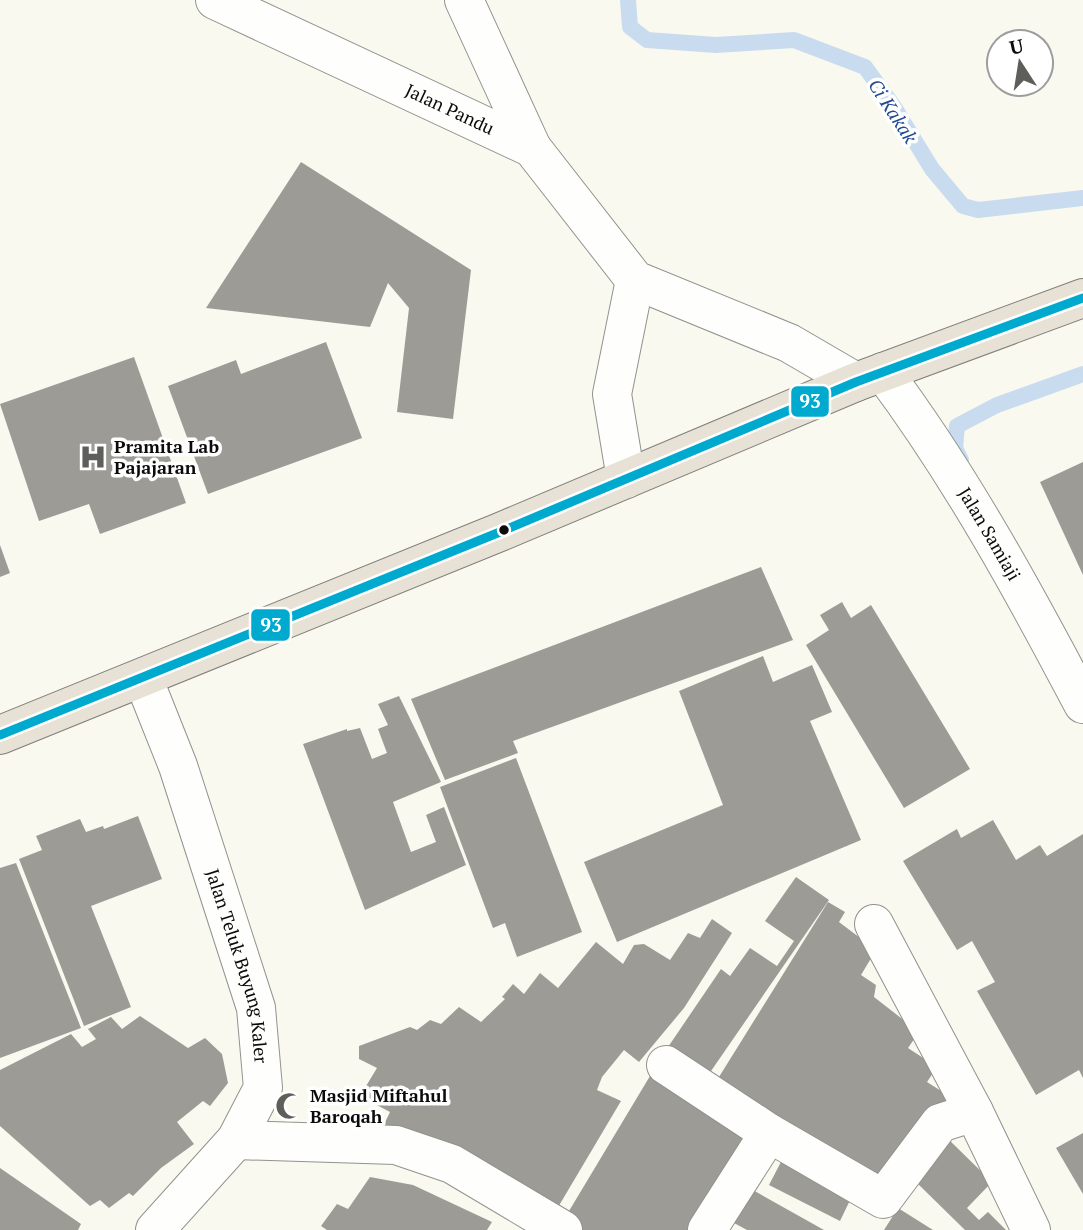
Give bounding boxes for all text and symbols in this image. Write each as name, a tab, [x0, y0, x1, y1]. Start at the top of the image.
north arrow	[985, 28, 1055, 98]
text: U	[1007, 32, 1026, 60]
water label: Ci Kakak	[863, 74, 924, 148]
street label: Jalan Pandu	[402, 78, 499, 140]
line badge: 93	[790, 385, 830, 418]
text: 93	[799, 388, 821, 413]
place label: Pramita Lab Pajajaran	[114, 434, 219, 479]
hospital icon: Pramita Lab Pajajaran	[78, 442, 108, 472]
street label: Jalan Samiaji	[953, 483, 1027, 585]
unlabelled marker	[497, 523, 511, 537]
line badge: 93	[250, 608, 291, 642]
text: 93	[260, 612, 282, 637]
street label: Jalan Teluk Buyung Kaler	[201, 866, 274, 1064]
place label: Masjid Miftahul Baroqah	[310, 1083, 448, 1128]
mosque icon: Masjid Miftahul Baroqah	[274, 1091, 304, 1121]

